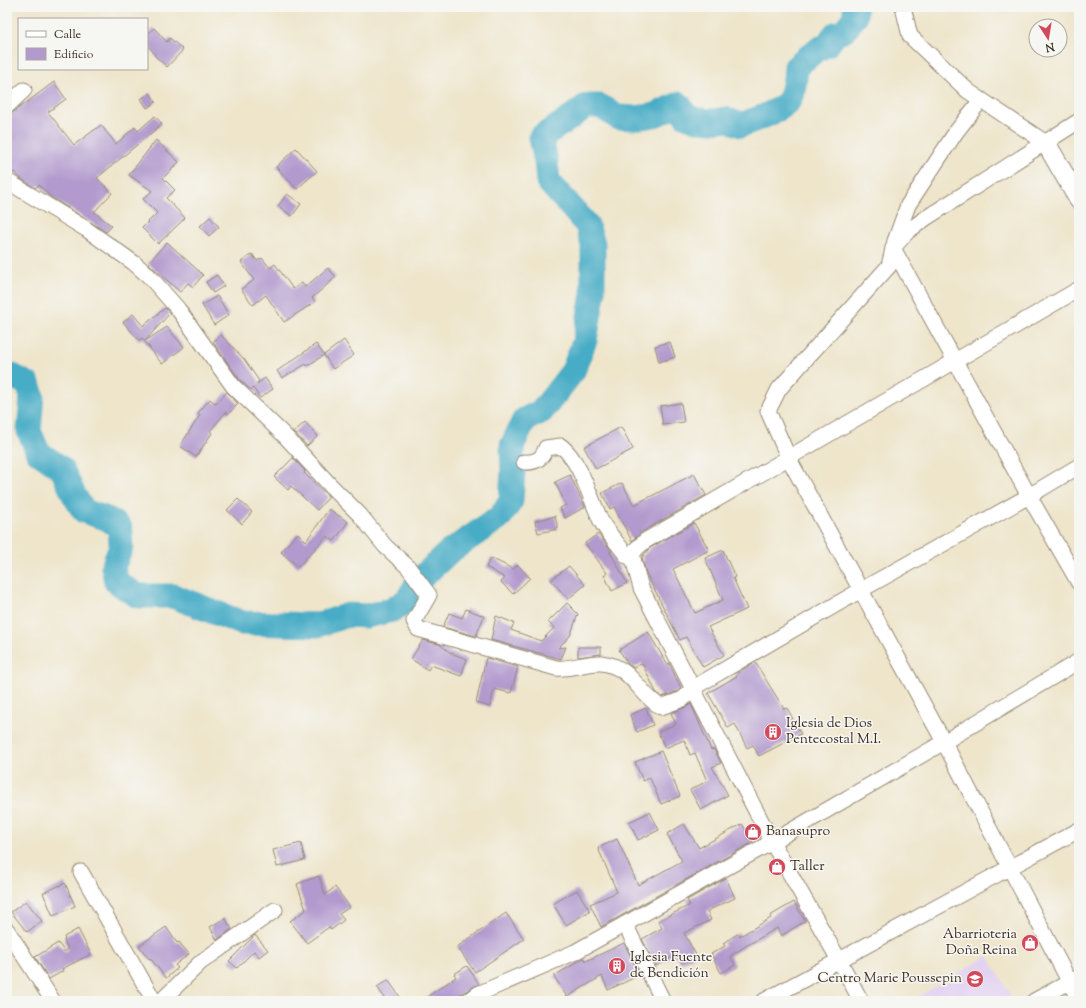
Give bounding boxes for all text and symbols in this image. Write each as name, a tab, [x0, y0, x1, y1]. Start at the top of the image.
legend	[18, 18, 148, 70]
north arrow	[1028, 18, 1068, 58]
text: Calle	[54, 26, 82, 44]
text: N	[1044, 38, 1057, 56]
text: Edificio	[54, 46, 94, 64]
place label: Iglesia de Dios Pentecostal M.I.	[786, 714, 881, 750]
building icon: Iglesia de Dios Pentecostal M.I.	[763, 722, 783, 742]
shop icon: Banasupro	[743, 822, 763, 842]
place label: Banasupro	[766, 822, 831, 842]
shop icon: Taller	[767, 857, 787, 877]
place label: Taller	[790, 857, 825, 877]
place label: Abarrioteria Doña Reina	[943, 925, 1018, 961]
shop icon: Abarrioteria Doña Reina	[1020, 933, 1040, 953]
place label: Iglesia Fuente de Bendición	[630, 948, 712, 984]
building icon: Iglesia Fuente de Bendición	[607, 956, 627, 976]
place label: Centro Marie Poussepin	[818, 969, 962, 989]
school or university icon: Centro Marie Poussepin	[965, 969, 985, 989]

